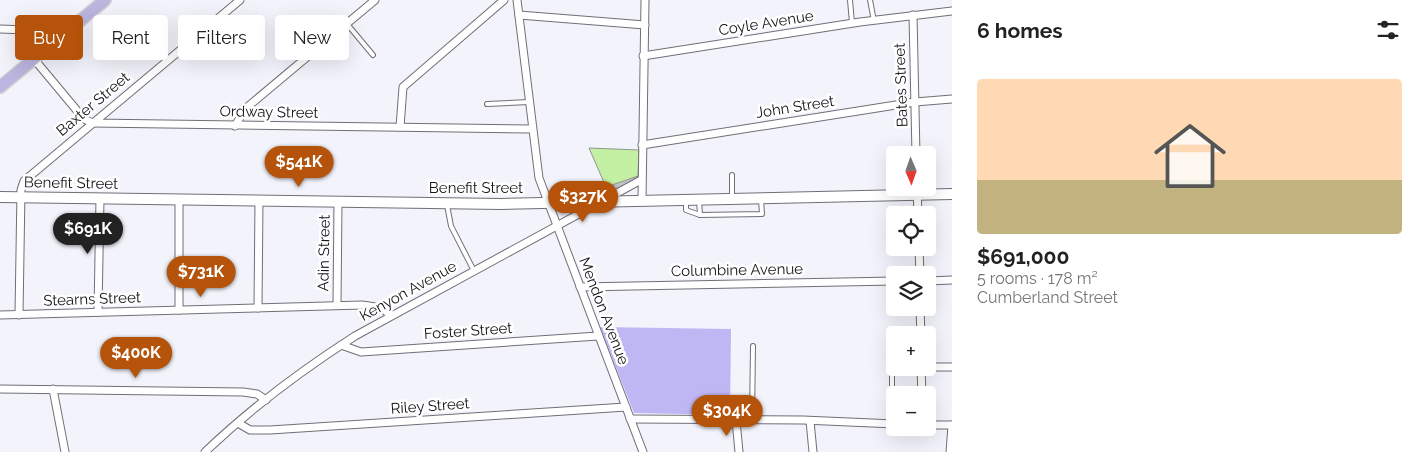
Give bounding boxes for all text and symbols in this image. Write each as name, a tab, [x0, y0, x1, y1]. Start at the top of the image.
street label: Coyle Avenue	[717, 7, 815, 39]
chip: Buy	[15, 15, 83, 60]
chip: Rent	[93, 15, 168, 60]
chip: Filters	[178, 15, 265, 60]
chip: New	[275, 15, 349, 60]
icon: filters	[1374, 16, 1402, 44]
text: 6 homes	[977, 18, 1063, 43]
street label: Bates Street	[891, 42, 911, 128]
street label: Baxter Street	[53, 68, 133, 140]
street label: John Street	[755, 92, 835, 122]
street label: Ordway Street	[220, 102, 318, 122]
icon: home	[1145, 111, 1235, 201]
pin: $541K	[264, 146, 334, 188]
north arrow	[886, 146, 936, 196]
map controls	[886, 146, 936, 436]
text: $541K	[276, 152, 322, 171]
street label: Benefit Street	[24, 173, 118, 193]
street label: Benefit Street	[429, 179, 523, 197]
pin: $327K	[548, 180, 618, 223]
text: $327K	[559, 187, 607, 206]
button: locate	[886, 206, 936, 256]
pin: $691K	[53, 212, 123, 255]
street label: Adin Street	[314, 215, 334, 291]
text: $691K	[64, 219, 112, 238]
text: $691,000	[977, 244, 1069, 269]
street label: Mendon Avenue	[575, 255, 633, 367]
pin: $731K	[166, 256, 236, 298]
street label: Kenyon Avenue	[356, 257, 460, 325]
street label: Columbine Avenue	[671, 260, 803, 280]
text: $731K	[178, 262, 224, 281]
button: layers	[886, 266, 936, 316]
text: 5 rooms · 178 m²	[977, 269, 1098, 288]
street label: Stearns Street	[43, 288, 141, 310]
text: Cumberland Street	[977, 288, 1118, 307]
street label: Foster Street	[423, 319, 513, 343]
button: +	[886, 326, 936, 376]
pin: $400K	[101, 336, 171, 379]
text: $400K	[111, 343, 161, 362]
button: −	[886, 386, 936, 436]
street label: Riley Street	[390, 394, 470, 418]
pin: $304K	[692, 394, 762, 437]
text: $304K	[703, 401, 751, 420]

